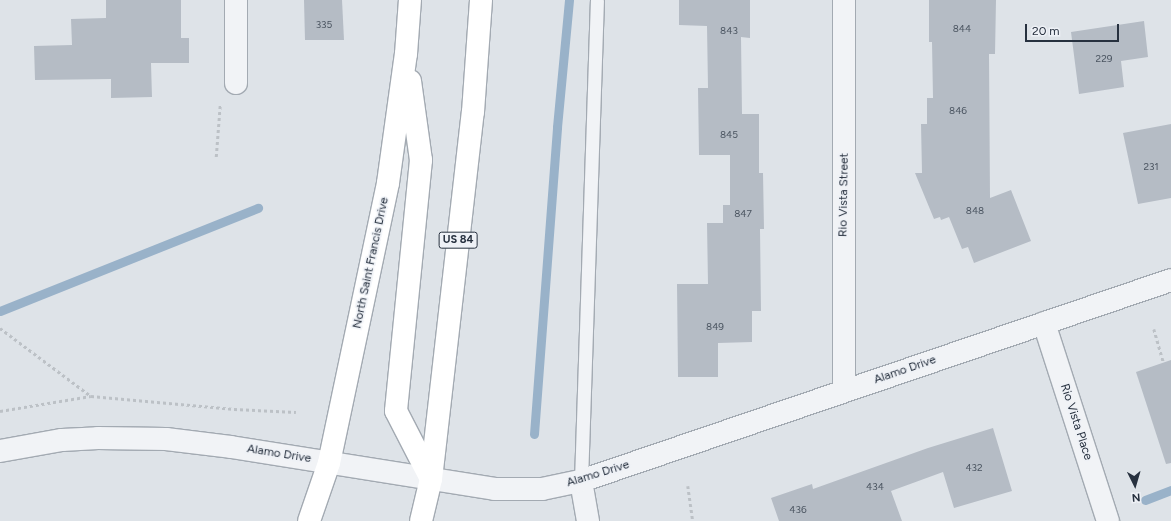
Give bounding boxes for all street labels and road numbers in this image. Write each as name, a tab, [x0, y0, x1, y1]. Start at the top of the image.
street label: Rio Vista Street	[836, 153, 852, 237]
street label: North Saint Francis Drive	[350, 196, 392, 330]
road number: US 84	[438, 231, 478, 249]
street label: Alamo Drive	[872, 353, 938, 387]
street label: Rio Vista Place	[1057, 382, 1095, 462]
street label: Alamo Drive	[246, 442, 312, 466]
street label: Alamo Drive	[565, 458, 631, 490]

